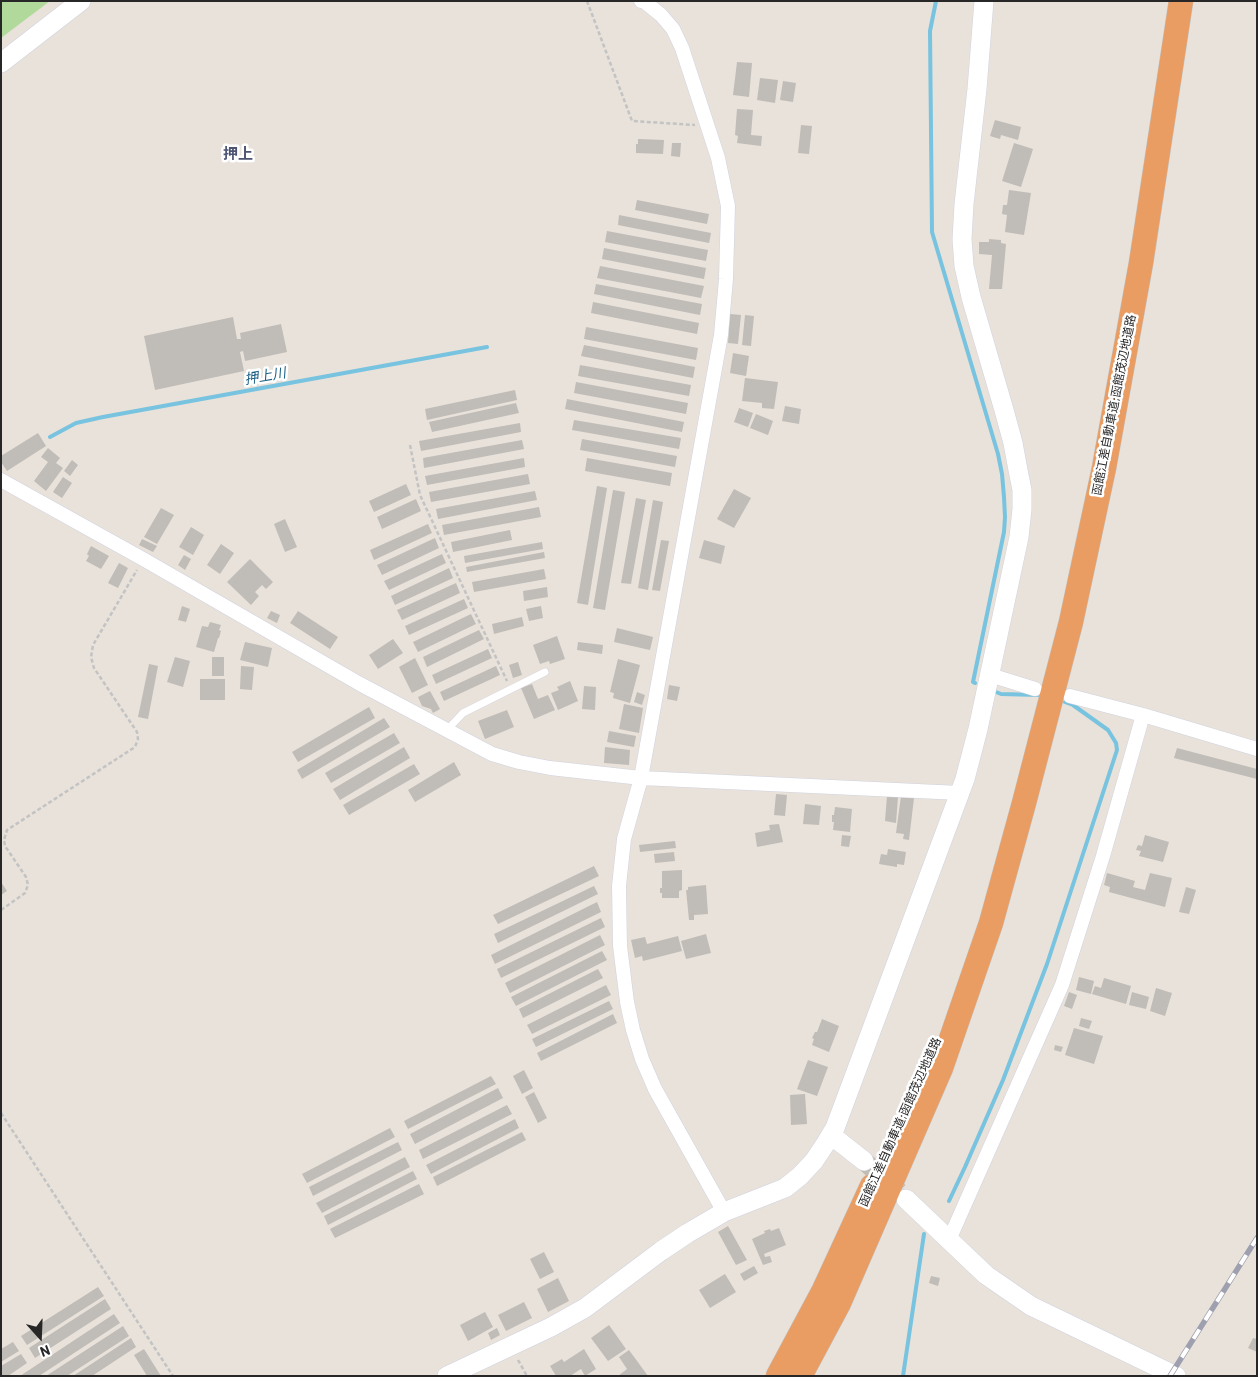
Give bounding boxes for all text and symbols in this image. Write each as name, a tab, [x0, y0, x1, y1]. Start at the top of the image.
district label: 押上	[223, 145, 253, 163]
street label: 函館江差自動車道;函館茂辺地道路	[1089, 313, 1139, 497]
water label: 押上川	[243, 364, 287, 388]
street label: 函館江差自動車道;函館茂辺地道路	[856, 1035, 944, 1209]
north arrow	[15, 1312, 65, 1362]
text: N	[38, 1342, 53, 1361]

